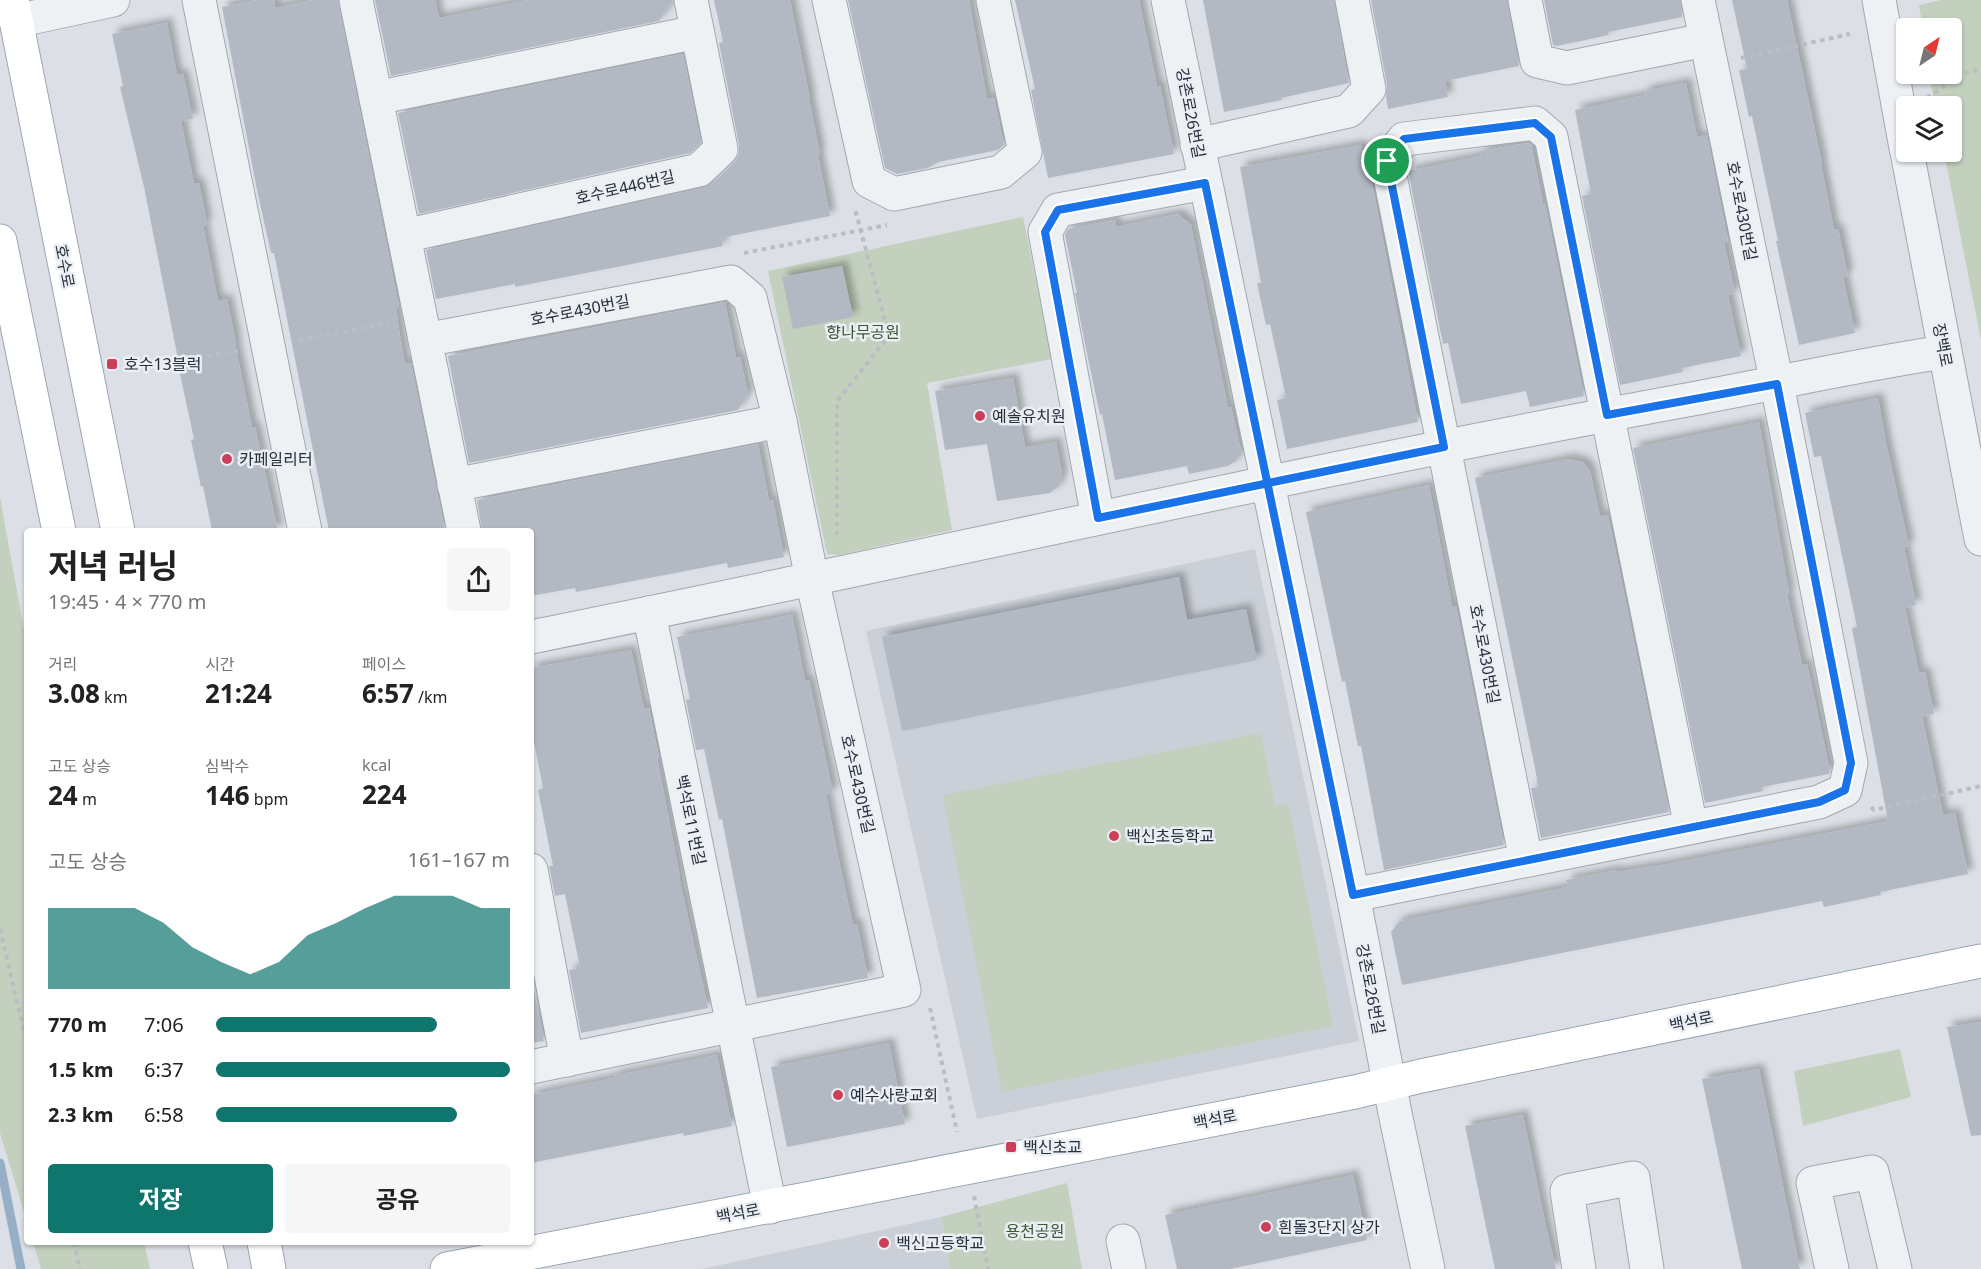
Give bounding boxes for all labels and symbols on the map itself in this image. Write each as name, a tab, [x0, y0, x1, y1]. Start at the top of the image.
north arrow	[1896, 18, 1962, 84]
street label: 강촌로26번길	[1171, 66, 1211, 160]
pin	[1361, 135, 1412, 186]
street label: 호수로430번길	[1722, 159, 1762, 263]
street label: 호수로446번길	[573, 165, 677, 209]
street label: 호수로	[50, 242, 80, 290]
street label: 호수로430번길	[528, 290, 632, 330]
park label: 향나무공원	[826, 321, 900, 343]
street label: 장백로	[1928, 321, 1958, 369]
place label: 호수13블럭	[124, 353, 201, 375]
marker: 호수13블럭	[105, 357, 119, 371]
place label: 예솔유치원	[992, 405, 1066, 427]
marker: 예솔유치원	[973, 409, 987, 423]
place label: 카페일리터	[239, 448, 313, 470]
marker: 카페일리터	[220, 452, 234, 466]
street label: 호수로430번길	[1465, 602, 1505, 706]
street label: 호수로430번길	[836, 732, 880, 836]
street label: 백석로11번길	[671, 773, 711, 867]
place label: 백신초등학교	[1126, 825, 1214, 847]
marker: 백신초등학교	[1107, 829, 1121, 843]
street label: 강촌로26번길	[1351, 942, 1391, 1036]
street label: 백석로	[1667, 1006, 1715, 1036]
place label: 예수사랑교회	[850, 1084, 938, 1106]
marker: 예수사랑교회	[831, 1088, 845, 1102]
street label: 백석로	[1191, 1104, 1239, 1134]
place label: 백신초교	[1023, 1136, 1082, 1158]
marker: 백신초교	[1004, 1140, 1018, 1154]
street label: 백석로	[714, 1198, 762, 1228]
place label: 흰돌3단지 상가	[1278, 1216, 1380, 1238]
park label: 용천공원	[1006, 1220, 1064, 1242]
marker: 흰돌3단지 상가	[1259, 1220, 1273, 1234]
place label: 백신고등학교	[896, 1232, 984, 1254]
marker: 백신고등학교	[877, 1236, 891, 1250]

